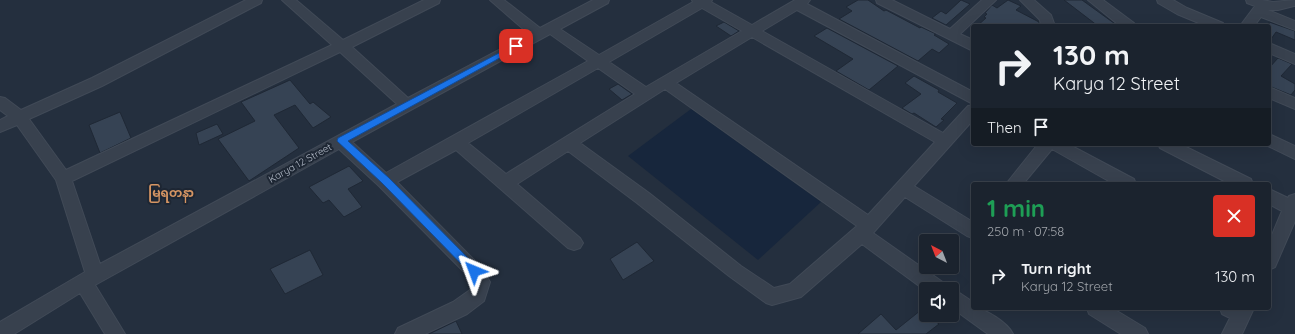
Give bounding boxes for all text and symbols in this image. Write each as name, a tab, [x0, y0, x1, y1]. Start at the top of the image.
pin	[499, 29, 533, 63]
icon: arrive	[505, 35, 527, 57]
text: 130 m	[1053, 37, 1130, 72]
icon: right	[987, 40, 1039, 92]
text: Karya 12 Street	[1053, 72, 1180, 95]
icon: arrive	[1030, 116, 1052, 138]
text: Then	[987, 118, 1022, 137]
street label: Karya 12 Street	[266, 140, 334, 186]
district label: မြရတနာ	[148, 184, 194, 203]
text: 1 min	[987, 193, 1045, 223]
button: close	[1213, 195, 1255, 237]
text: 250 m · 07:58	[987, 223, 1064, 239]
north arrow	[919, 234, 959, 274]
map controls	[919, 234, 959, 322]
position arrow	[453, 250, 495, 292]
text: Turn right	[1021, 259, 1092, 278]
icon: right	[987, 265, 1009, 287]
text: 130 m	[1215, 267, 1255, 286]
text: Karya 12 Street	[1021, 278, 1113, 294]
button: sound	[919, 282, 959, 322]

